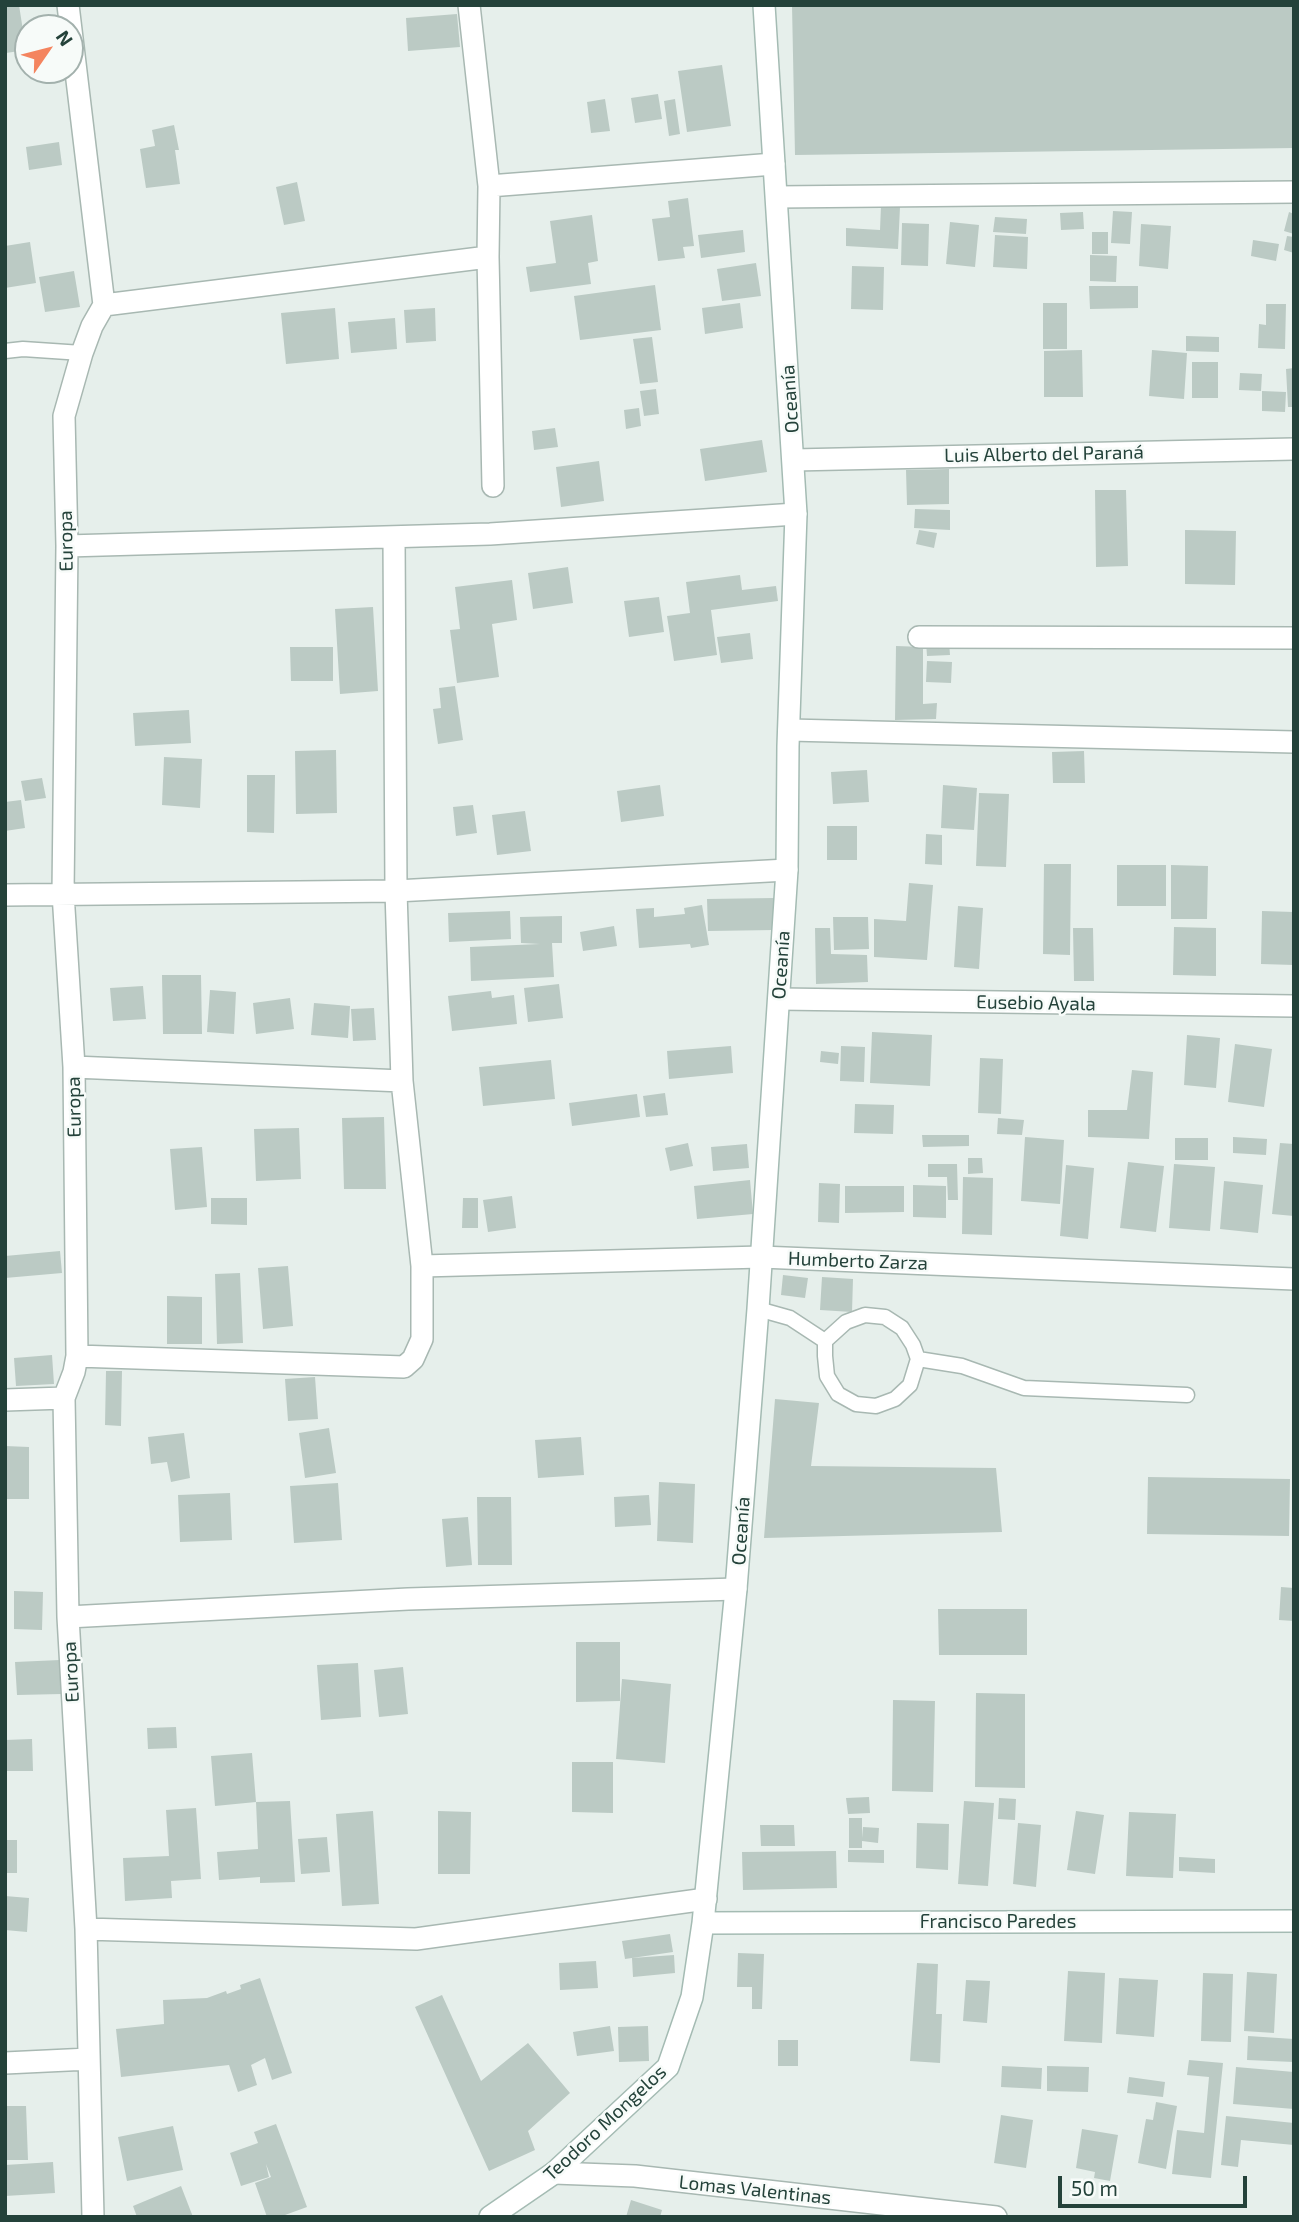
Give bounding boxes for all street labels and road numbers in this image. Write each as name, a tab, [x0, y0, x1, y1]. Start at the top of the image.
street label: Oceanía	[776, 364, 804, 434]
street label: Luis Alberto del Paraná	[944, 441, 1144, 467]
street label: Europa	[54, 510, 78, 572]
street label: Oceanía	[767, 930, 795, 1000]
street label: Eusebio Ayala	[976, 991, 1096, 1015]
street label: Europa	[62, 1076, 86, 1138]
street label: Humberto Zarza	[788, 1247, 928, 1275]
street label: Oceanía	[727, 1496, 755, 1566]
street label: Europa	[58, 1641, 84, 1703]
street label: Francisco Paredes	[920, 1911, 1076, 1933]
street label: Teodoro Mongelos	[539, 2060, 671, 2186]
street label: Lomas Valentinas	[678, 2171, 832, 2209]

